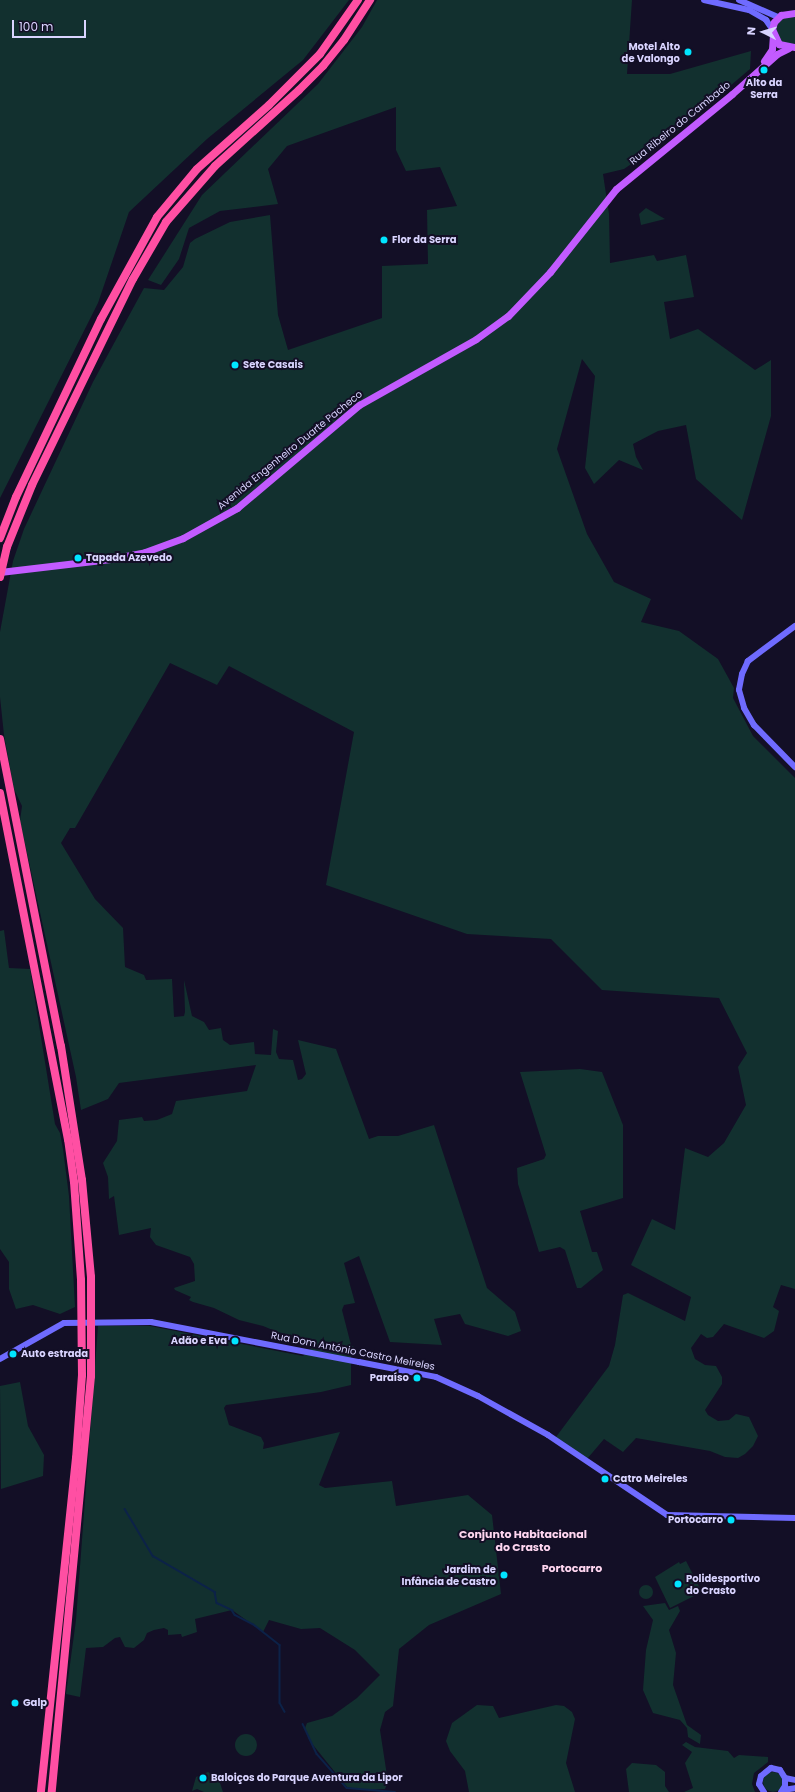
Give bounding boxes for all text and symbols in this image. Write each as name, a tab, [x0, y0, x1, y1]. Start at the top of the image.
scale bar	[14, 12, 88, 38]
north arrow	[743, 12, 783, 52]
text: 100 m	[19, 18, 53, 35]
text: N	[743, 26, 759, 36]
place label: Motel Alto de Valongo	[622, 40, 680, 64]
marker: Motel Alto de Valongo	[683, 47, 693, 57]
marker: Alto da Serra	[759, 65, 769, 75]
place label: Alto da Serra	[746, 76, 782, 100]
street label: Rua Ribeiro do Cambado	[627, 79, 733, 167]
place label: Flor da Serra	[392, 234, 457, 246]
marker: Flor da Serra	[379, 235, 389, 245]
place label: Sete Casais	[243, 359, 303, 371]
marker: Sete Casais	[230, 360, 240, 370]
street label: Avenida Engenheiro Duarte Pacheco	[215, 388, 365, 512]
place label: Tapada Azevedo	[86, 552, 172, 564]
marker: Tapada Azevedo	[73, 553, 83, 563]
street label: Rua Dom António Castro Meireles	[270, 1329, 436, 1373]
place label: Adão e Eva	[171, 1335, 227, 1347]
marker: Adão e Eva	[230, 1336, 240, 1346]
place label: Auto estrada	[21, 1348, 88, 1360]
marker: Auto estrada	[8, 1349, 18, 1359]
place label: Paraíso	[370, 1372, 409, 1384]
marker: Paraíso	[412, 1373, 422, 1383]
place label: Catro Meireles	[613, 1473, 688, 1485]
marker: Catro Meireles	[600, 1474, 610, 1484]
place label: Portocarro	[668, 1514, 723, 1526]
marker: Portocarro	[726, 1515, 736, 1525]
district label: Conjunto Habitacional do Crasto	[459, 1528, 587, 1554]
district label: Portocarro	[542, 1561, 602, 1575]
place label: Jardim de Infância de Castro	[402, 1563, 496, 1586]
marker: Jardim de Infância de Castro	[499, 1570, 509, 1580]
place label: Polidesportivo do Crasto	[686, 1572, 760, 1596]
marker: Polidesportivo do Crasto	[673, 1579, 683, 1589]
place label: Galp	[23, 1697, 47, 1709]
marker: Galp	[10, 1698, 20, 1708]
place label: Baloiços do Parque Aventura da Lipor	[211, 1772, 403, 1784]
marker: Baloiços do Parque Aventura da Lipor	[198, 1773, 208, 1783]

